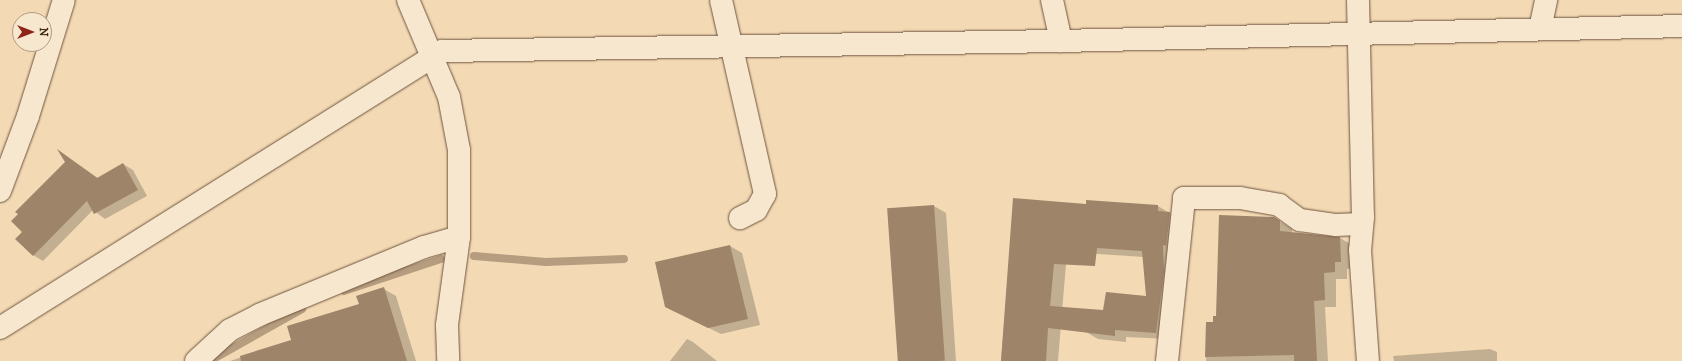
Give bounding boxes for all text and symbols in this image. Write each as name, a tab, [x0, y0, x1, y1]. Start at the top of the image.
north arrow	[12, 12, 52, 52]
text: N	[36, 27, 50, 37]

